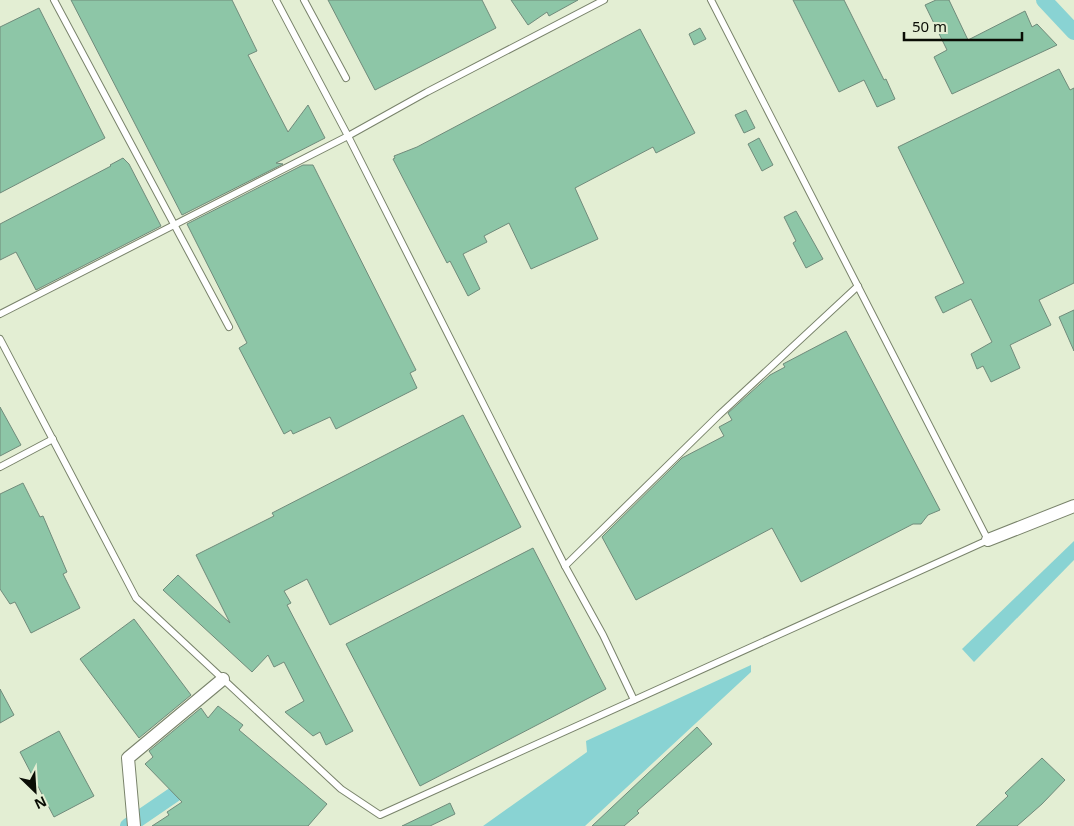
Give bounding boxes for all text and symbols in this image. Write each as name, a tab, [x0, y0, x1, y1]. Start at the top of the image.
scale bar	[904, 10, 1022, 42]
text: 50 m	[912, 16, 947, 36]
north arrow	[10, 766, 60, 816]
text: N	[32, 792, 50, 814]

